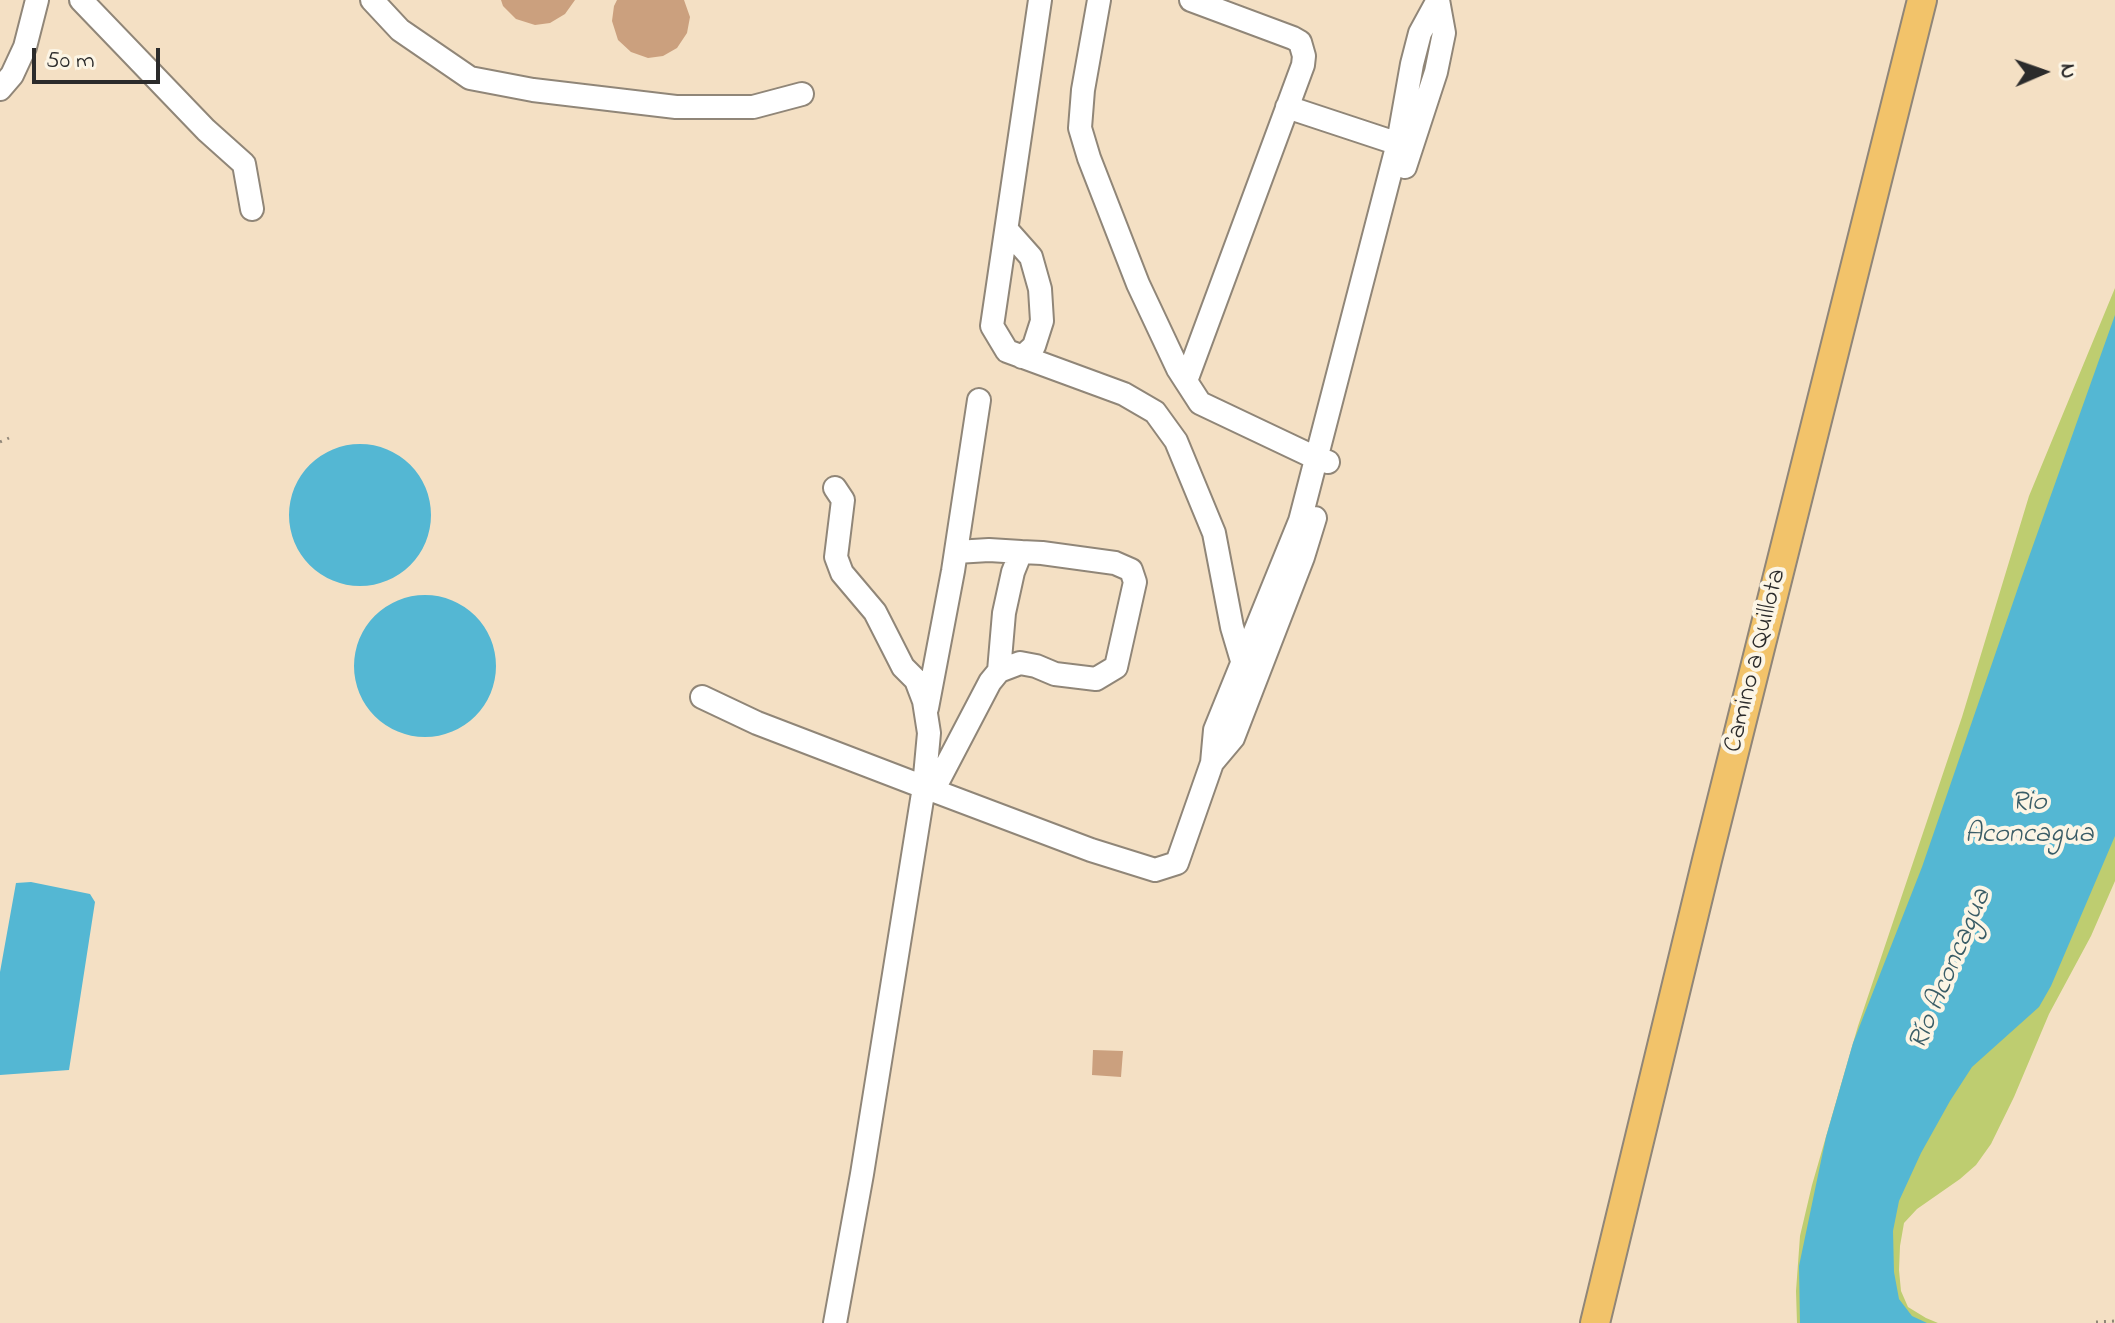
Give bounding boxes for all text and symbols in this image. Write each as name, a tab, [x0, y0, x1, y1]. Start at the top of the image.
scale bar	[36, 32, 164, 82]
north arrow	[2003, 32, 2083, 112]
text: 50 m	[46, 44, 95, 79]
text: N	[2051, 63, 2083, 79]
street label: Camino a Quillota	[1719, 566, 1795, 756]
water label: Rio Aconcagua	[1964, 787, 2094, 853]
water label: Río Aconcagua	[1903, 885, 2001, 1055]

